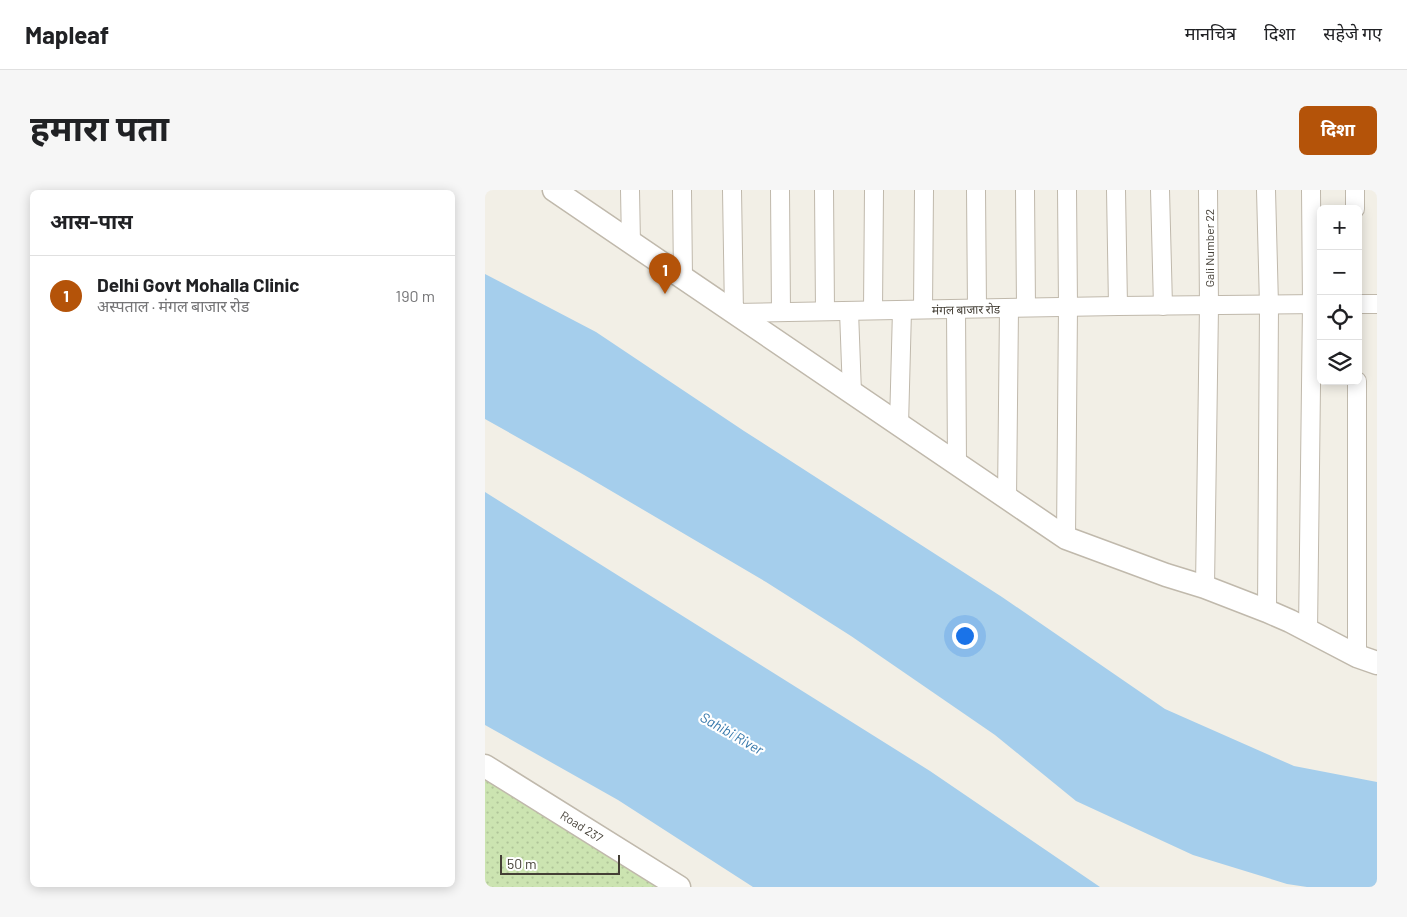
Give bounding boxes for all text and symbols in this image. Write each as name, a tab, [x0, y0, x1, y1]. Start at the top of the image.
text: Mapleaf	[25, 20, 109, 49]
text: मानचित्र	[1185, 22, 1236, 44]
text: दिशा	[1264, 22, 1295, 44]
text: सहेजे गए	[1323, 22, 1382, 44]
text: हमारा पता	[30, 106, 169, 148]
button: दिशा	[1299, 106, 1377, 155]
map controls	[1317, 205, 1362, 385]
button: +	[1317, 205, 1362, 250]
text: आस-पास	[50, 208, 133, 233]
street label: Gali Number 22	[1202, 209, 1216, 287]
button: −	[1317, 250, 1362, 295]
pin: 1	[649, 253, 681, 294]
text: Delhi Govt Mohalla Clinic	[97, 273, 300, 296]
text: 1	[63, 286, 69, 305]
text: 190 m	[396, 286, 435, 305]
button: locate	[1317, 295, 1362, 340]
text: अस्पताल · मंगल बाजार रोड	[97, 296, 249, 315]
street label: मंगल बाजार रोड	[932, 301, 1001, 317]
button: layers	[1317, 340, 1362, 385]
your location	[952, 623, 978, 649]
water label: Sahibi River	[697, 708, 767, 758]
street label: Road 237	[558, 808, 606, 845]
scale bar	[500, 852, 620, 875]
text: 50 m	[507, 855, 536, 872]

